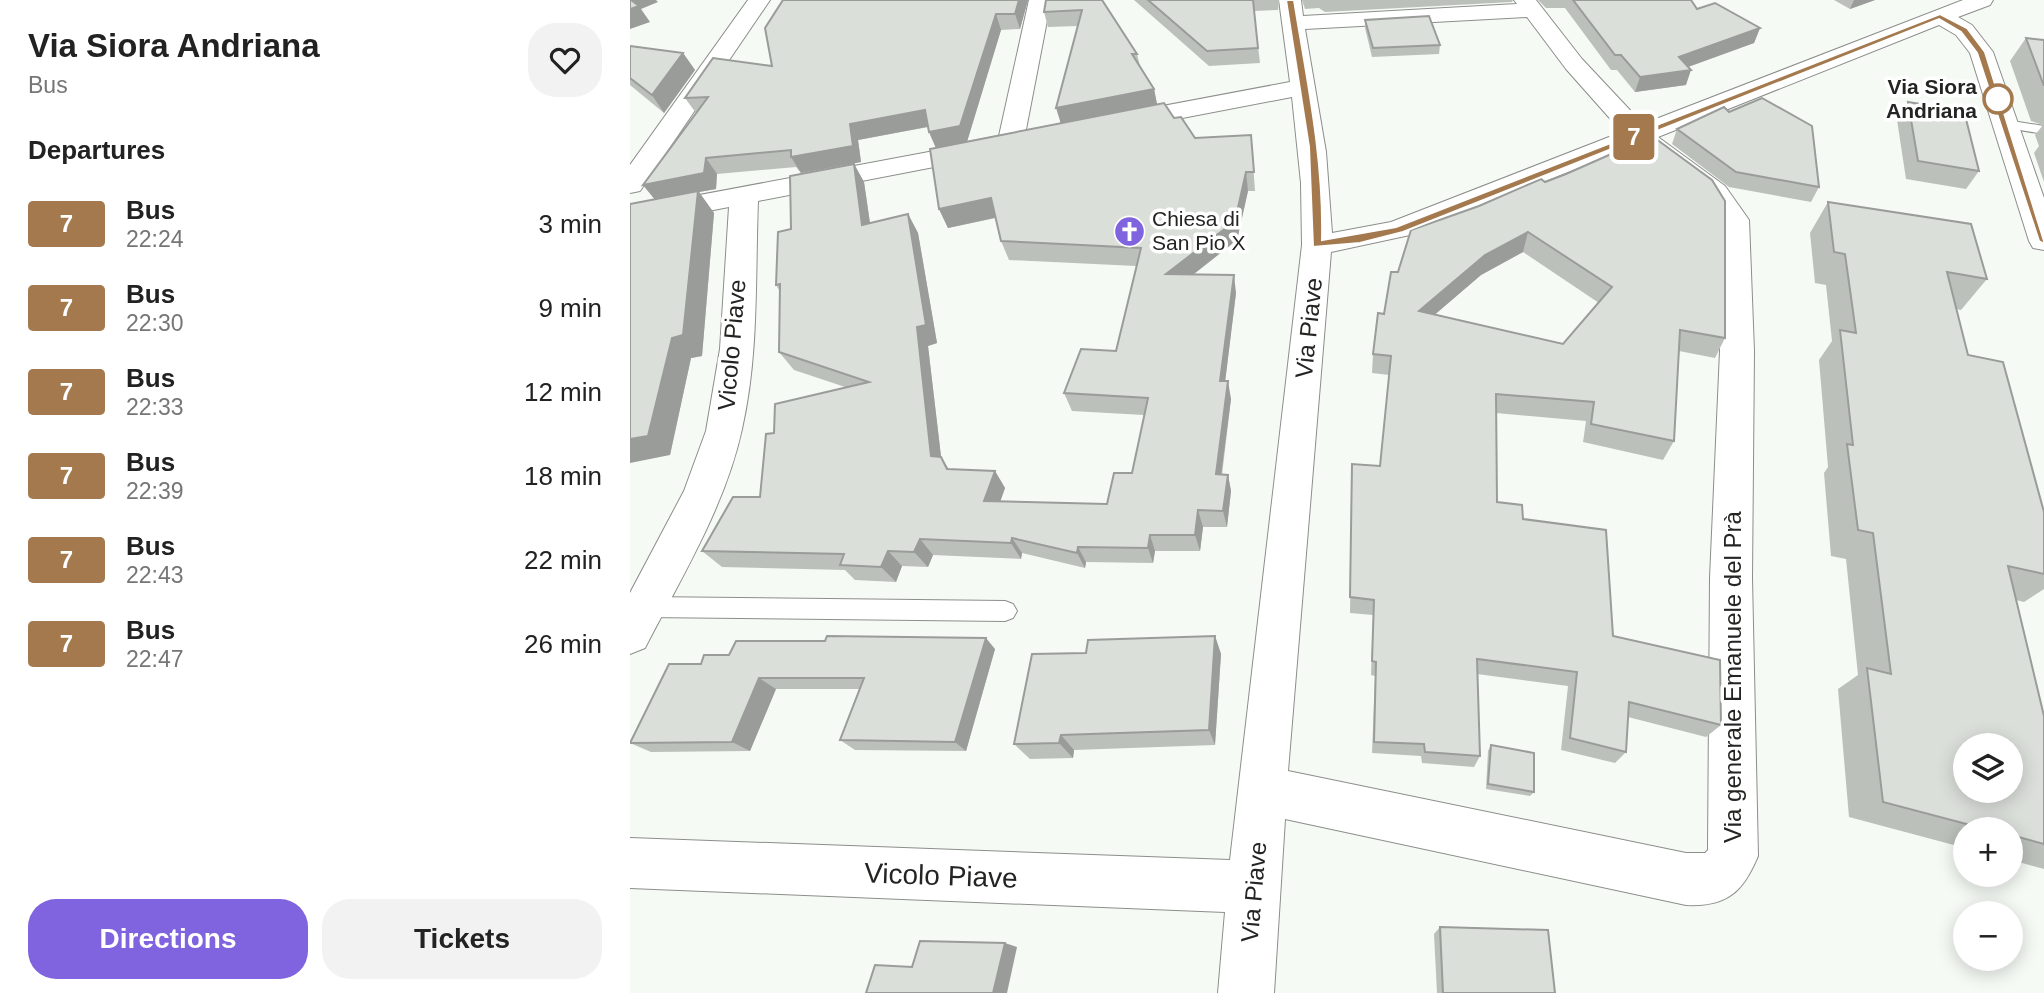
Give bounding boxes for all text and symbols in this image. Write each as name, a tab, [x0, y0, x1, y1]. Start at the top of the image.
button: heart	[528, 23, 602, 97]
text: Via Siora Andriana	[28, 27, 320, 64]
text: Bus	[28, 72, 68, 98]
place label: Via Siora Andriana	[1886, 75, 1977, 122]
marker: Via Siora Andriana	[1983, 84, 2013, 114]
line badge: 7	[1611, 114, 1657, 160]
text: 7	[1627, 123, 1641, 150]
text: Departures	[28, 135, 165, 165]
text: Bus	[126, 195, 175, 225]
place label: Chiesa di San Pio X	[1152, 207, 1245, 254]
text: 3 min	[538, 209, 602, 239]
text: 7	[60, 210, 73, 237]
church icon: Chiesa di San Pio X	[1112, 214, 1146, 248]
text: 22:24	[126, 226, 184, 252]
street label: Via Piave	[1290, 276, 1327, 380]
street label: Vicolo Piave	[712, 278, 751, 412]
text: Bus	[126, 279, 175, 309]
text: 9 min	[538, 293, 602, 323]
text: 7	[60, 294, 73, 321]
text: 22:30	[126, 310, 184, 336]
text: Bus	[126, 363, 175, 393]
text: 12 min	[524, 377, 602, 407]
text: 7	[60, 378, 73, 405]
text: 22:33	[126, 394, 184, 420]
text: Bus	[126, 447, 175, 477]
text: 18 min	[524, 461, 602, 491]
text: 7	[60, 462, 73, 489]
text: 22:39	[126, 478, 184, 504]
street label: Via generale Emanuele del Prà	[1719, 510, 1746, 843]
text: Bus	[126, 531, 175, 561]
text: 22 min	[524, 545, 602, 575]
text: 7	[60, 546, 73, 573]
text: 22:43	[126, 562, 184, 588]
text: Bus	[126, 615, 175, 645]
text: 26 min	[524, 629, 602, 659]
text: 7	[60, 630, 73, 657]
text: 22:47	[126, 646, 184, 672]
map controls	[1953, 733, 2023, 971]
button: layers	[1953, 733, 2023, 803]
button: +	[1953, 817, 2023, 887]
street label: Via Piave	[1236, 840, 1271, 943]
street label: Vicolo Piave	[864, 857, 1018, 894]
button: Directions	[28, 899, 308, 979]
button: Tickets	[322, 899, 602, 979]
button: −	[1953, 901, 2023, 971]

